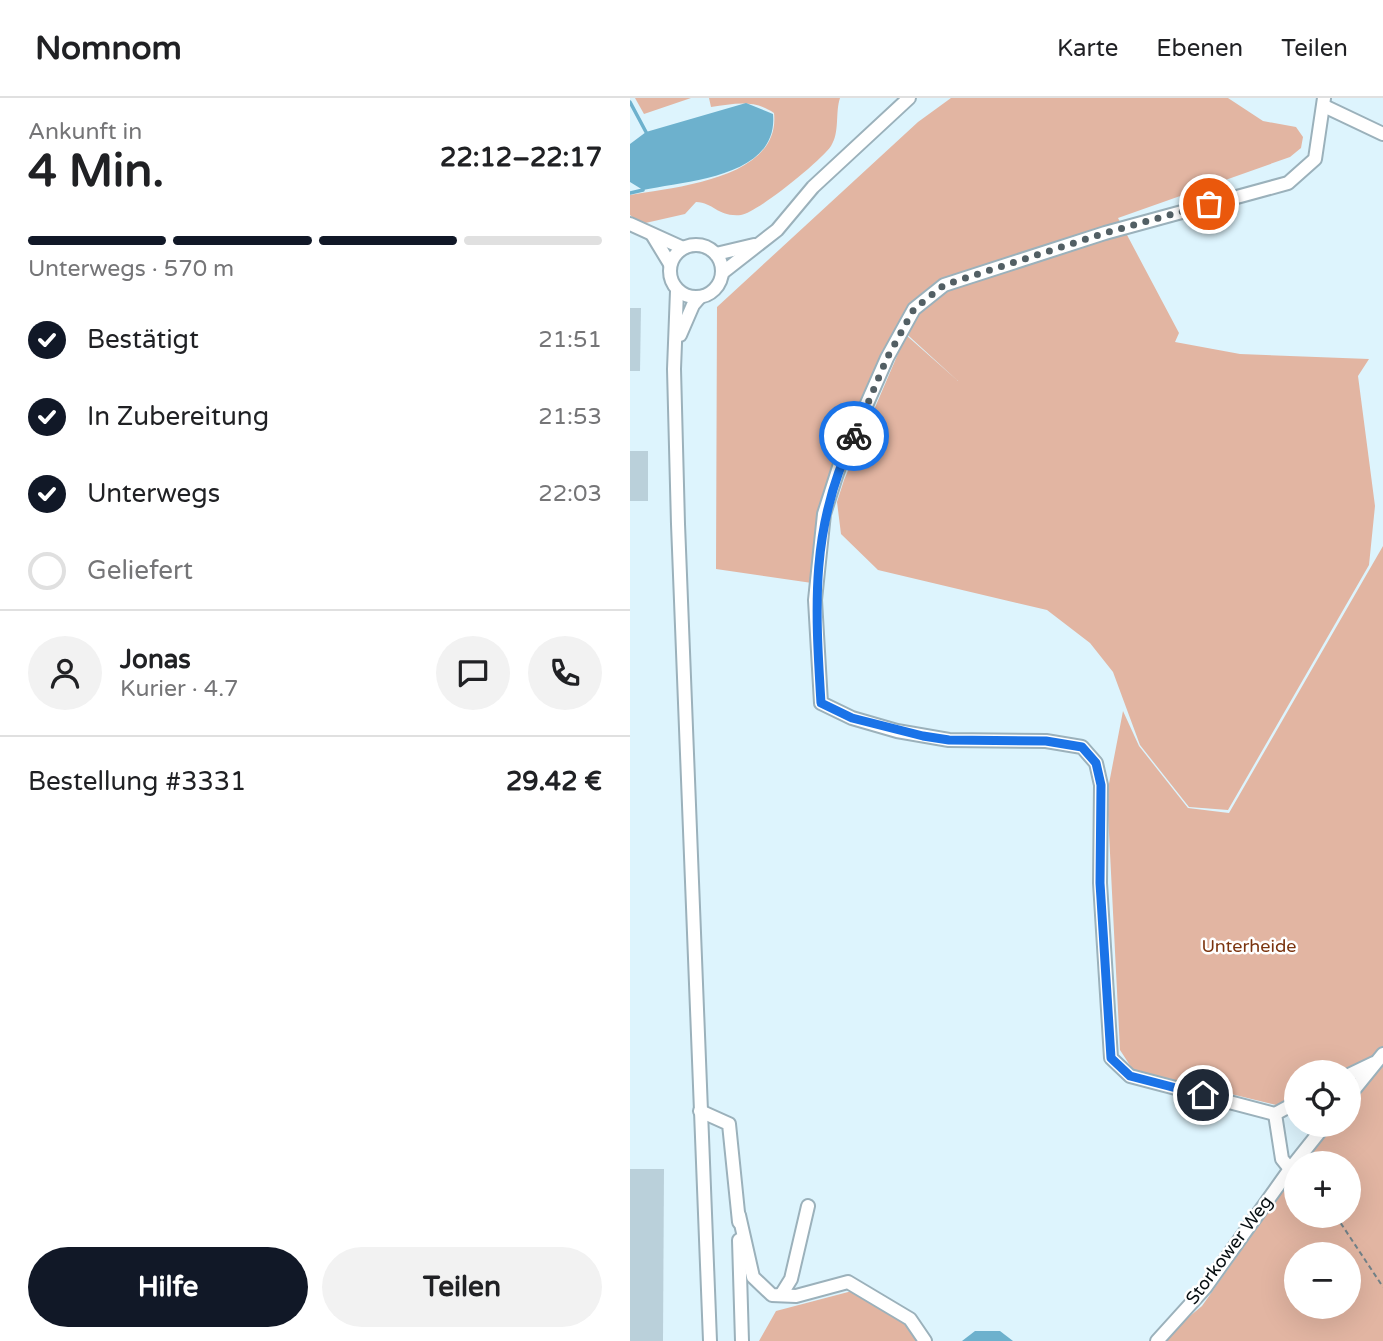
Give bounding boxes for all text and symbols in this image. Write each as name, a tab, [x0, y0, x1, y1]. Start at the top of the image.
text: Nomnom	[35, 29, 182, 68]
text: Karte	[1057, 34, 1118, 63]
text: Ebenen	[1156, 34, 1243, 63]
text: Teilen	[1281, 34, 1348, 63]
text: Ankunft in	[28, 118, 142, 146]
text: 22:12–22:17	[440, 142, 602, 173]
text: 4 Min.	[28, 144, 164, 199]
pin	[1179, 174, 1239, 234]
icon: bag	[1190, 185, 1228, 223]
text: Unterwegs · 570 m	[28, 255, 234, 283]
icon: check	[28, 321, 66, 359]
text: Bestätigt	[87, 324, 199, 355]
text: 21:51	[538, 326, 602, 354]
icon: check	[28, 398, 66, 436]
text: In Zubereitung	[87, 401, 269, 432]
courier	[819, 401, 889, 471]
text: 21:53	[538, 403, 602, 431]
icon: bike	[835, 417, 873, 455]
icon: check	[28, 475, 66, 513]
text: Unterwegs	[87, 478, 220, 509]
text: 22:03	[538, 480, 602, 508]
text: Geliefert	[87, 555, 193, 586]
button: person	[28, 636, 102, 710]
button: chat	[436, 636, 510, 710]
button: phone	[528, 636, 602, 710]
text: Jonas	[120, 644, 191, 675]
text: Kurier · 4.7	[120, 675, 238, 703]
text: Bestellung #3331	[28, 766, 246, 797]
text: 29.42 €	[506, 766, 602, 797]
park label: Unterheide	[1201, 935, 1297, 957]
map controls	[1284, 1060, 1361, 1319]
button: locate	[1284, 1060, 1361, 1137]
pin	[1173, 1065, 1233, 1125]
icon: home	[1184, 1076, 1222, 1114]
button: +	[1284, 1151, 1361, 1228]
street label: Storkower Weg	[1181, 1191, 1277, 1309]
button: −	[1284, 1242, 1361, 1319]
button: Hilfe	[28, 1247, 308, 1327]
button: Teilen	[322, 1247, 602, 1327]

